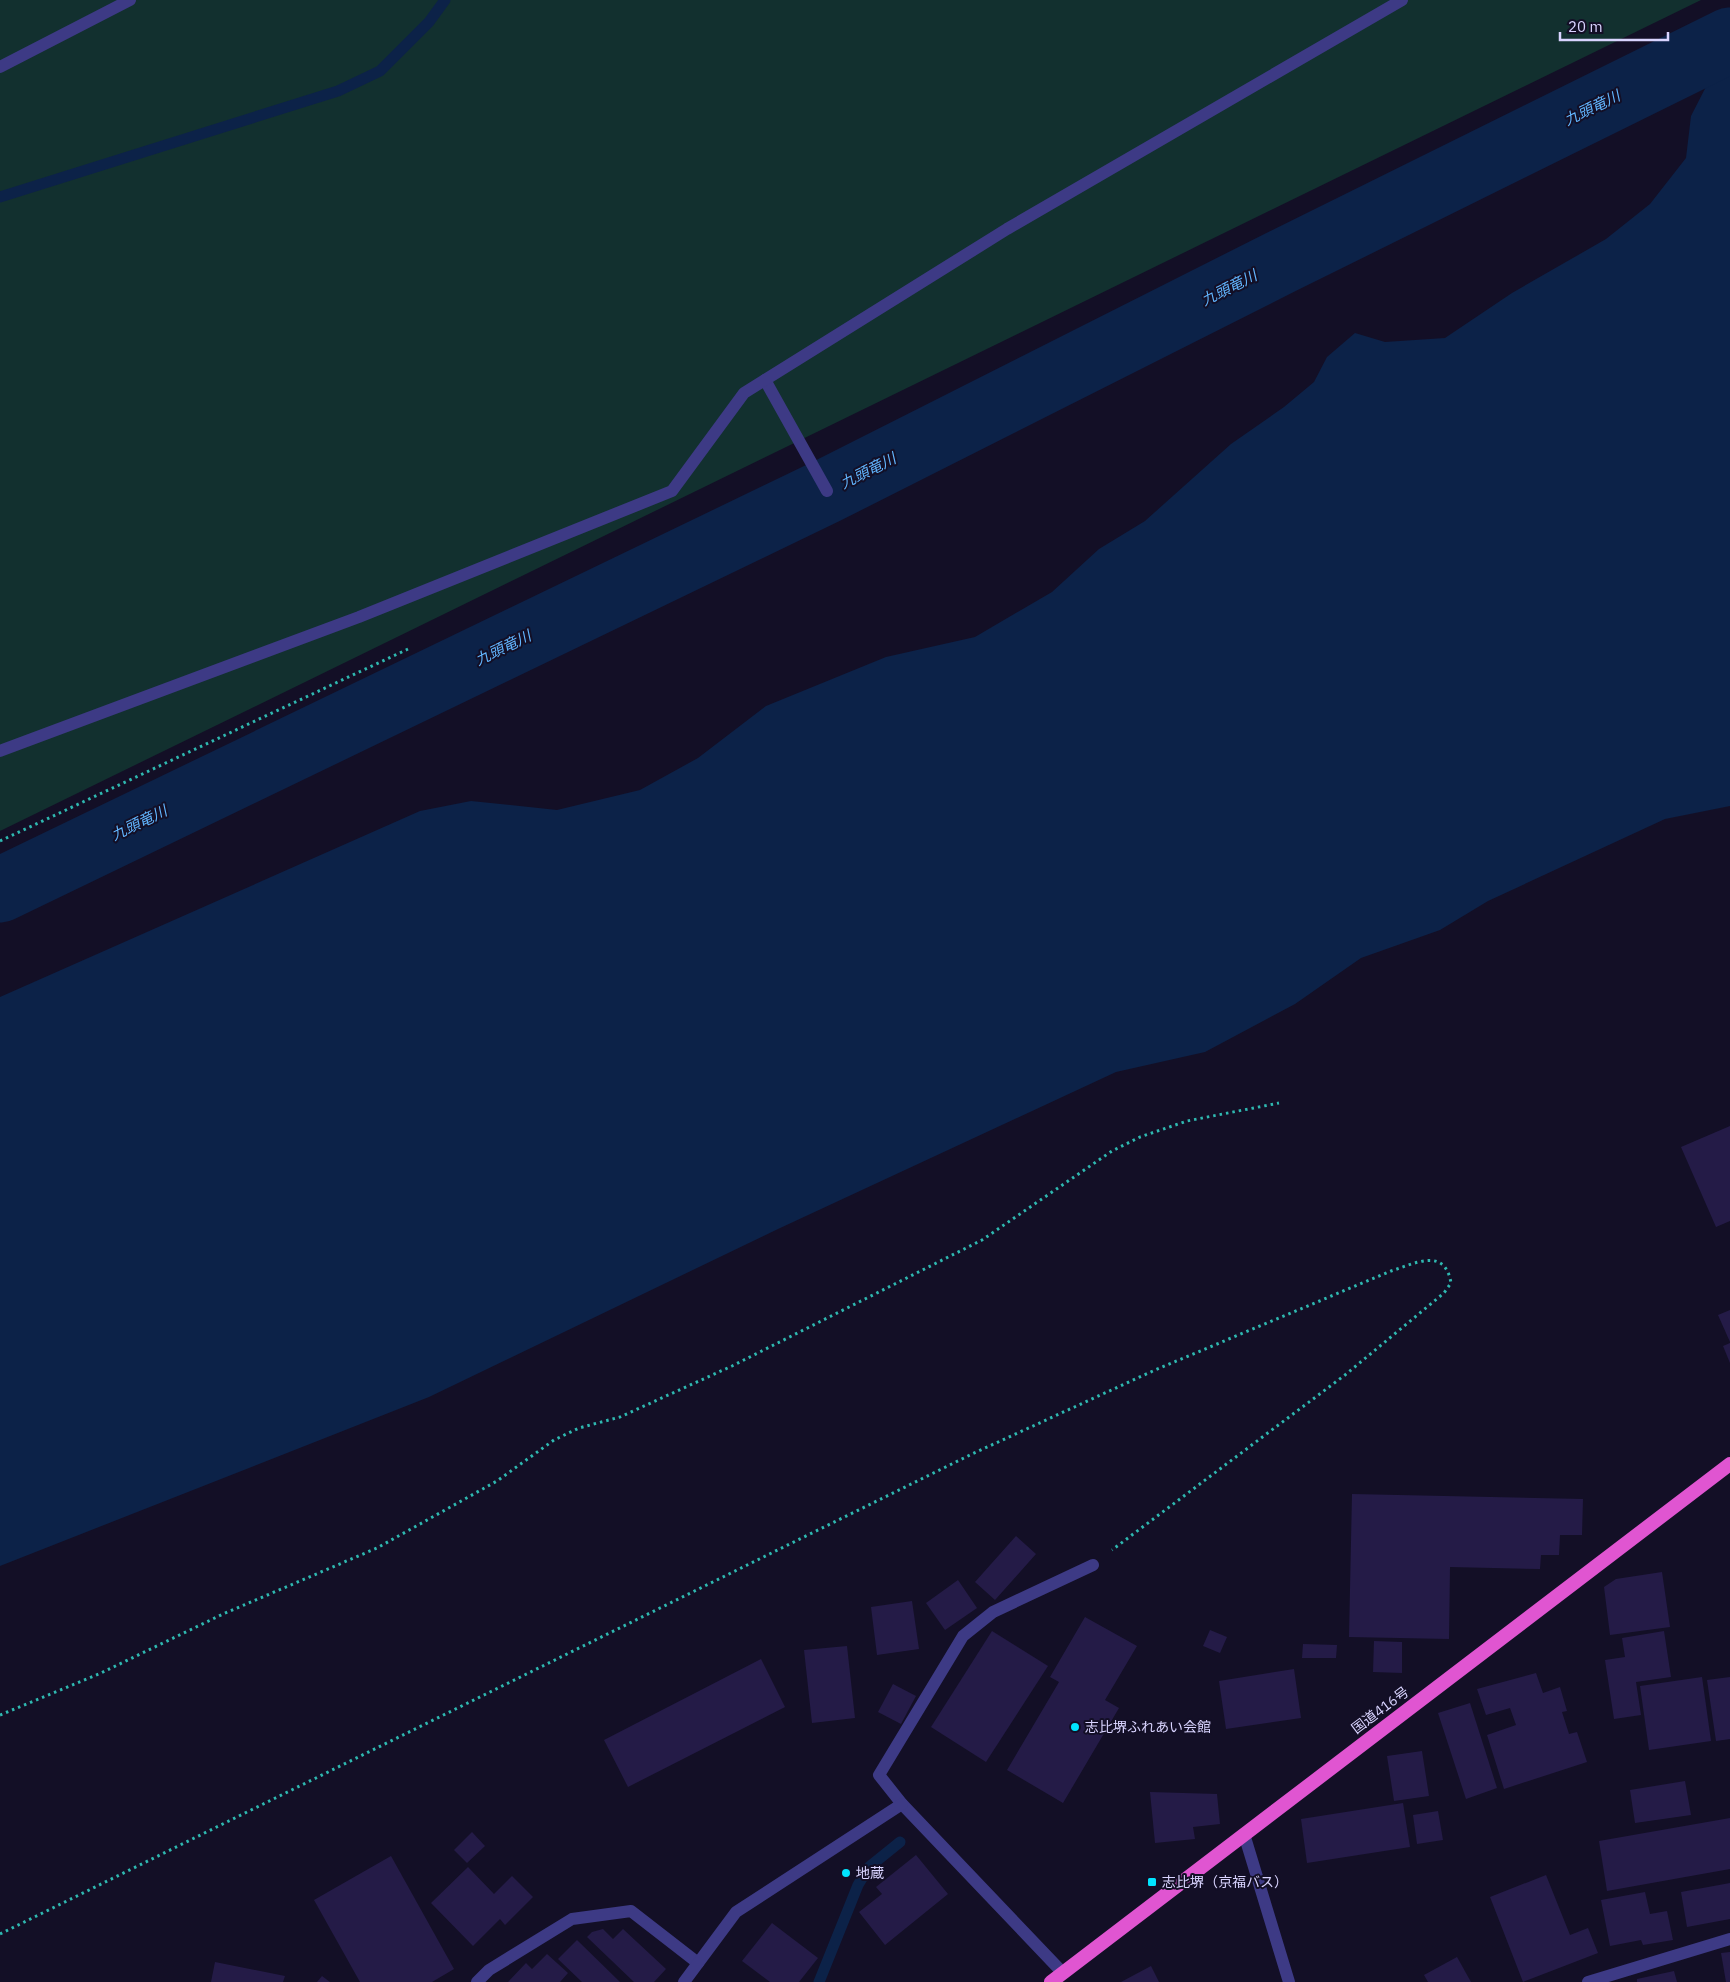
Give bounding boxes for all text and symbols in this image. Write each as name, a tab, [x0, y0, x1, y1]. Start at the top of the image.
scale bar	[1560, 10, 1668, 42]
text: 20 m	[1568, 17, 1603, 36]
water label: 九頭竜川	[1561, 85, 1625, 129]
water label: 九頭竜川	[1198, 265, 1262, 310]
water label: 九頭竜川	[837, 448, 901, 493]
water label: 九頭竜川	[472, 625, 536, 669]
water label: 九頭竜川	[108, 800, 172, 844]
street label: 国道416号	[1348, 1683, 1412, 1737]
place label: 志比堺ふれあい会館	[1085, 1718, 1211, 1736]
marker: 志比堺ふれあい会館	[1069, 1721, 1081, 1733]
place label: 地蔵	[856, 1864, 884, 1882]
marker: 地蔵	[840, 1867, 852, 1879]
place label: 志比堺（京福バス）	[1162, 1873, 1288, 1891]
marker: 志比堺（京福バス）	[1146, 1876, 1158, 1888]

